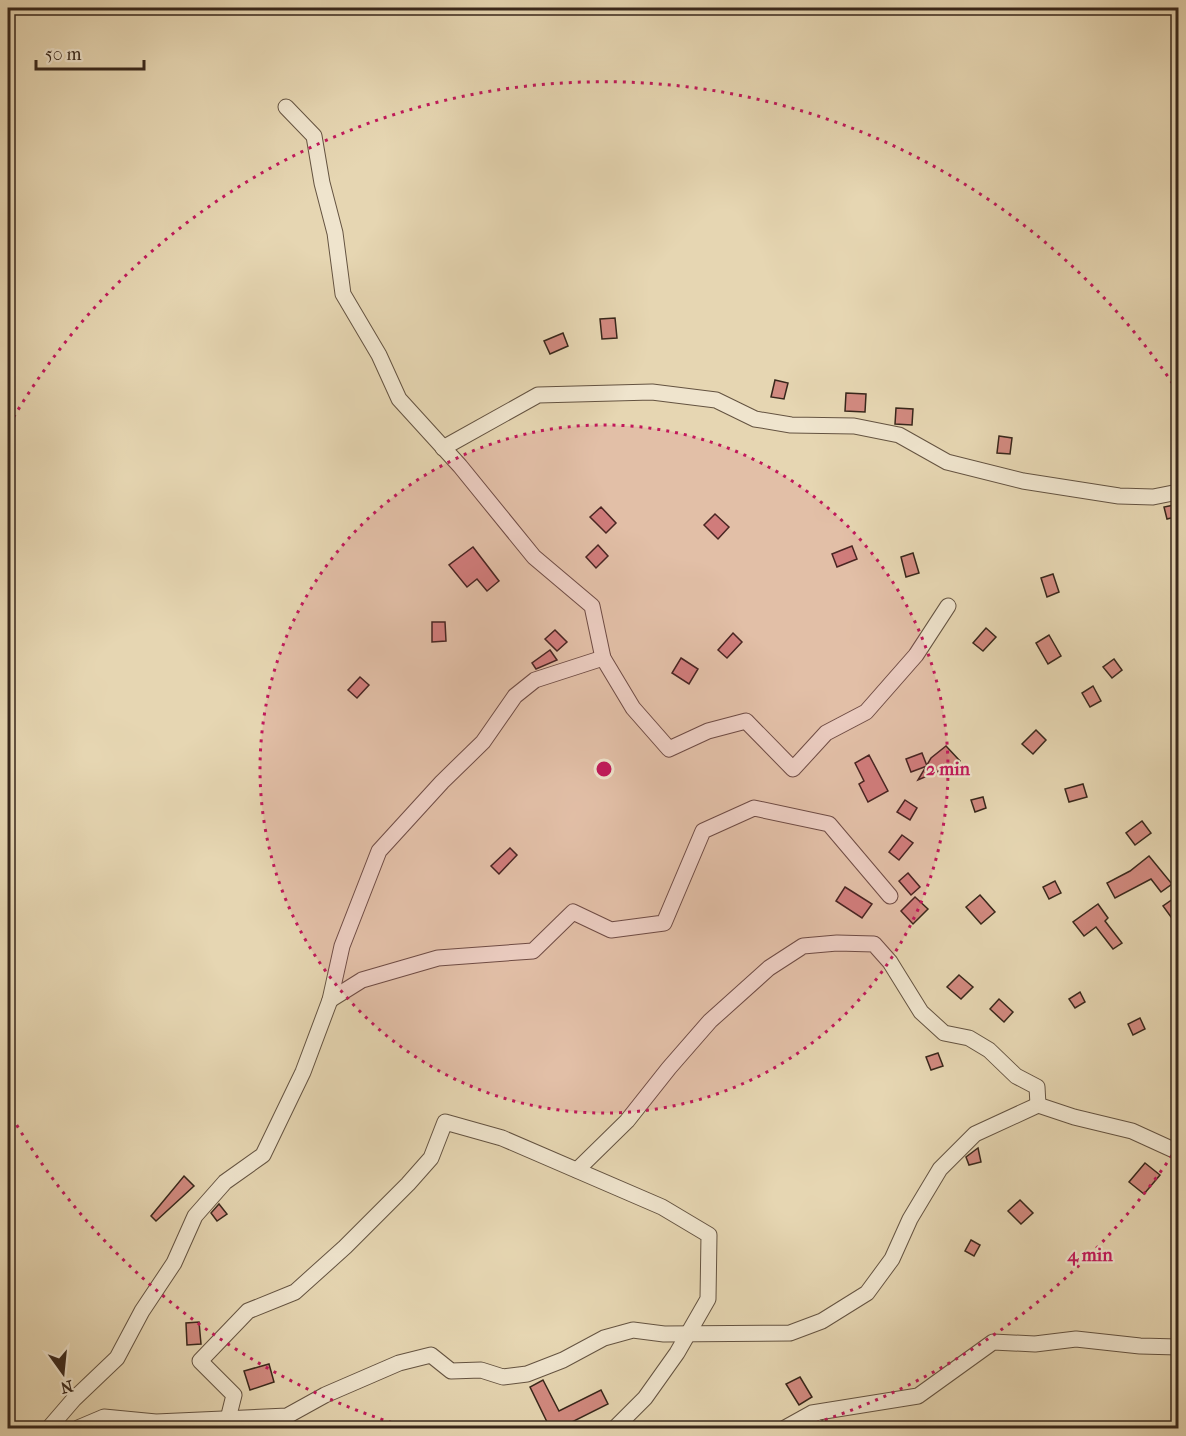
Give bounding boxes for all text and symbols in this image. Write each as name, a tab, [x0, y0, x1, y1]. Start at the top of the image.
scale bar	[36, 33, 144, 71]
text: 50 m	[45, 44, 82, 65]
centre of rings	[594, 759, 614, 779]
text: 2 min	[926, 759, 970, 780]
text: 4 min	[1066, 1245, 1113, 1266]
north arrow	[33, 1343, 93, 1403]
text: N	[58, 1376, 75, 1398]

